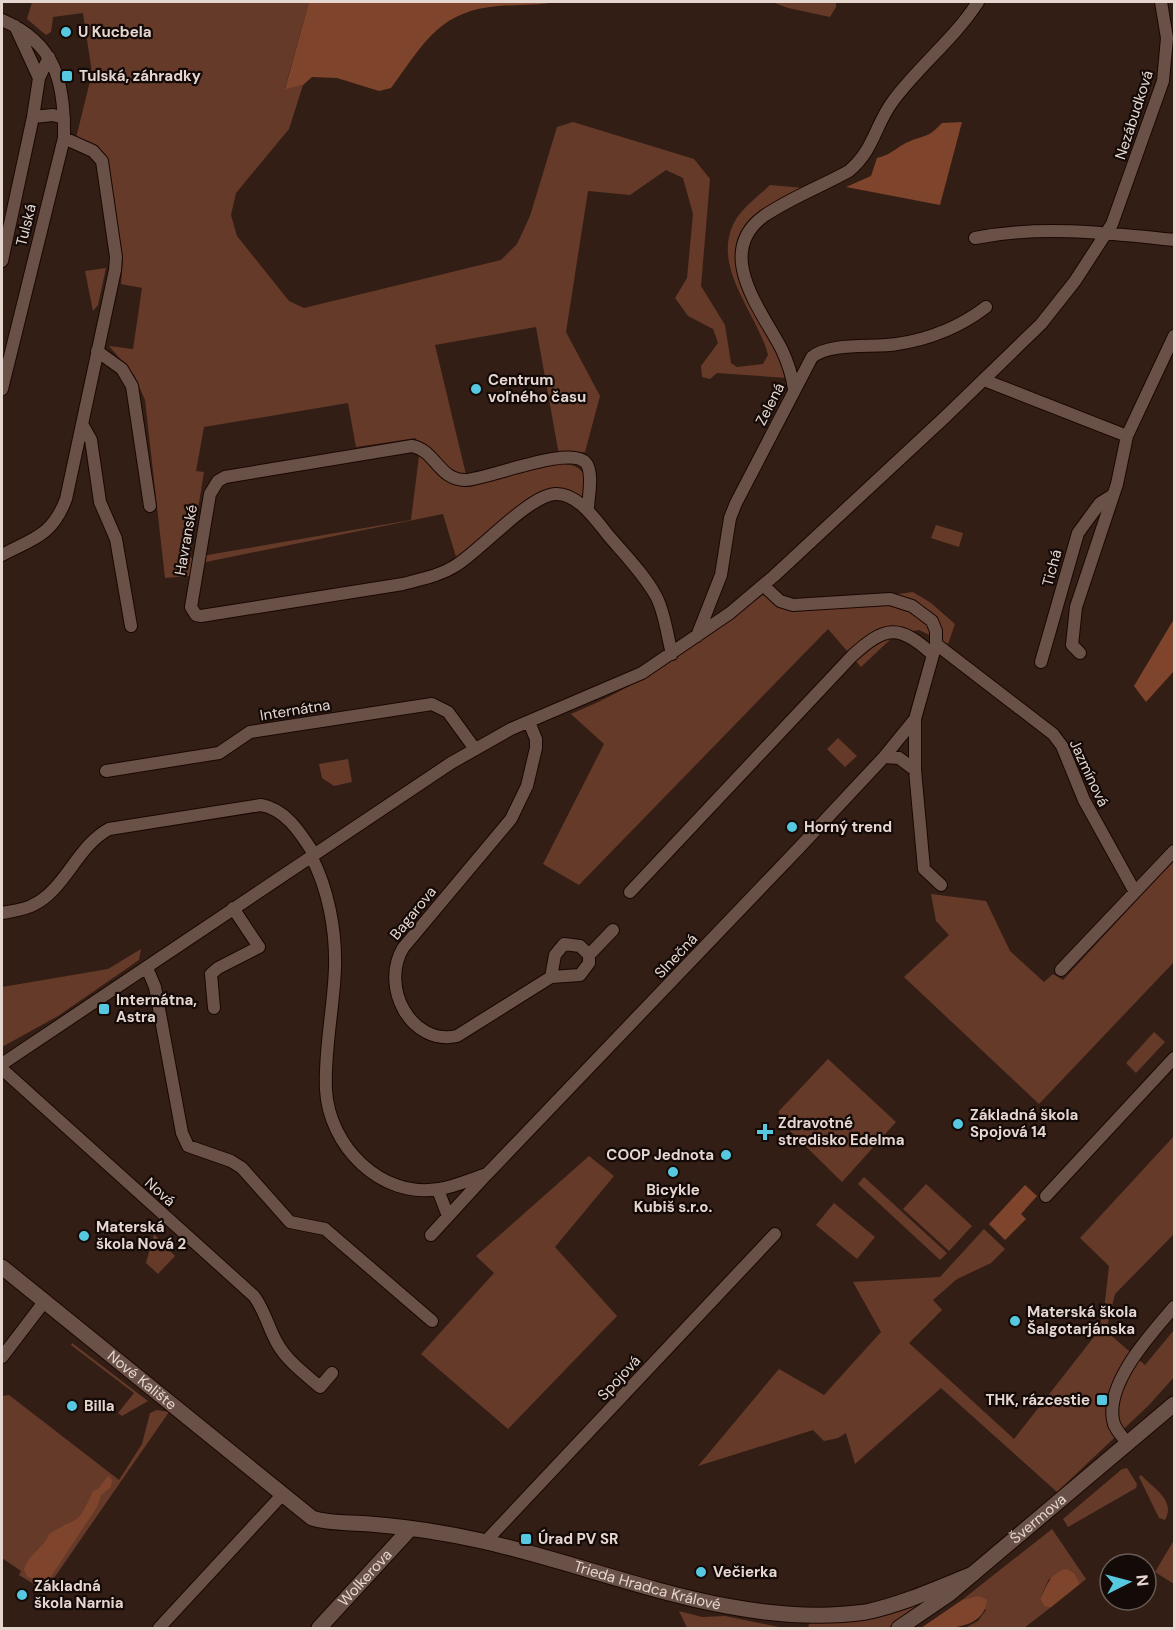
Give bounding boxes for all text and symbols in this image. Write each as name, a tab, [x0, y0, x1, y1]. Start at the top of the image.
place label: U Kucbela	[78, 22, 152, 42]
marker: U Kucbela	[59, 25, 73, 39]
place label: Tulská, záhradky	[79, 66, 201, 86]
street label: Nezábudková	[1110, 68, 1158, 162]
marker: Tulská, záhradky	[60, 69, 74, 83]
street label: Tulská	[11, 202, 41, 248]
place label: Centrum voľného času	[488, 370, 586, 407]
street label: Zelená	[751, 379, 789, 429]
marker: Centrum voľného času	[469, 382, 483, 396]
street label: Havranské	[170, 503, 202, 577]
street label: Tichá	[1038, 547, 1066, 589]
street label: Internátna	[258, 695, 332, 725]
street label: Jazmínová	[1065, 736, 1113, 810]
place label: Horný trend	[804, 817, 892, 837]
marker: Horný trend	[785, 820, 799, 834]
street label: Bagarova	[385, 882, 441, 944]
street label: Slnečná	[650, 929, 702, 983]
place label: Internátna, Astra	[116, 990, 197, 1027]
marker: Internátna, Astra	[97, 1002, 111, 1016]
place label: Základná škola Spojová 14	[970, 1105, 1078, 1142]
place label: Zdravotné stredisko Edelma	[778, 1113, 904, 1150]
marker: Základná škola Spojová 14	[951, 1117, 965, 1131]
marker: Zdravotné stredisko Edelma	[756, 1123, 774, 1141]
place label: COOP Jednota	[606, 1145, 714, 1165]
marker: COOP Jednota	[719, 1148, 733, 1162]
marker: Bicykle Kubiš s.r.o.	[666, 1165, 680, 1179]
street label: Nová	[140, 1173, 180, 1211]
place label: Bicykle Kubiš s.r.o.	[634, 1180, 712, 1217]
place label: Materská škola Nová 2	[96, 1217, 187, 1254]
marker: Materská škola Nová 2	[77, 1229, 91, 1243]
place label: Materská škola Šalgotarjánska	[1027, 1302, 1137, 1339]
marker: Materská škola Šalgotarjánska	[1008, 1314, 1022, 1328]
street label: Nové Kalište	[103, 1346, 181, 1414]
street label: Spojová	[593, 1351, 645, 1405]
place label: THK, rázcestie	[986, 1390, 1090, 1410]
marker: THK, rázcestie	[1095, 1393, 1109, 1407]
place label: Billa	[84, 1396, 114, 1416]
marker: Billa	[65, 1399, 79, 1413]
street label: Švermova	[1006, 1489, 1070, 1548]
place label: Úrad PV SR	[538, 1529, 618, 1549]
marker: Úrad PV SR	[519, 1532, 533, 1546]
street label: Wolkerova	[334, 1545, 396, 1611]
north arrow	[1098, 1552, 1158, 1612]
street label: Trieda Hradca Králové	[571, 1556, 723, 1615]
place label: Večierka	[713, 1562, 777, 1582]
marker: Večierka	[694, 1565, 708, 1579]
text: N	[1131, 1574, 1153, 1587]
place label: Základná škola Narnia	[34, 1576, 124, 1613]
marker: Základná škola Narnia	[15, 1588, 29, 1602]

